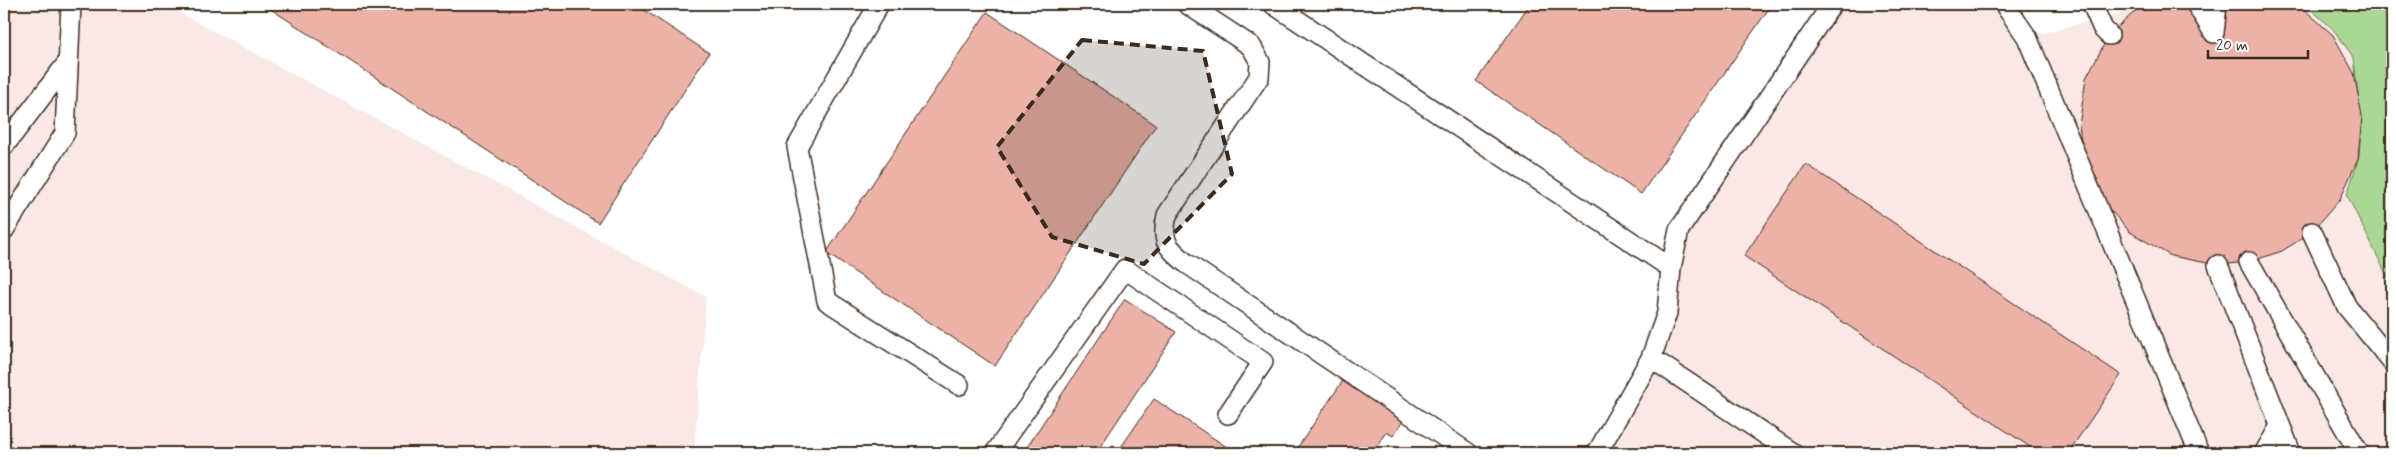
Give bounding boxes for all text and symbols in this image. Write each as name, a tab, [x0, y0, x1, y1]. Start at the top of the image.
scale bar	[2208, 28, 2308, 60]
text: 20 m	[2216, 36, 2248, 56]

